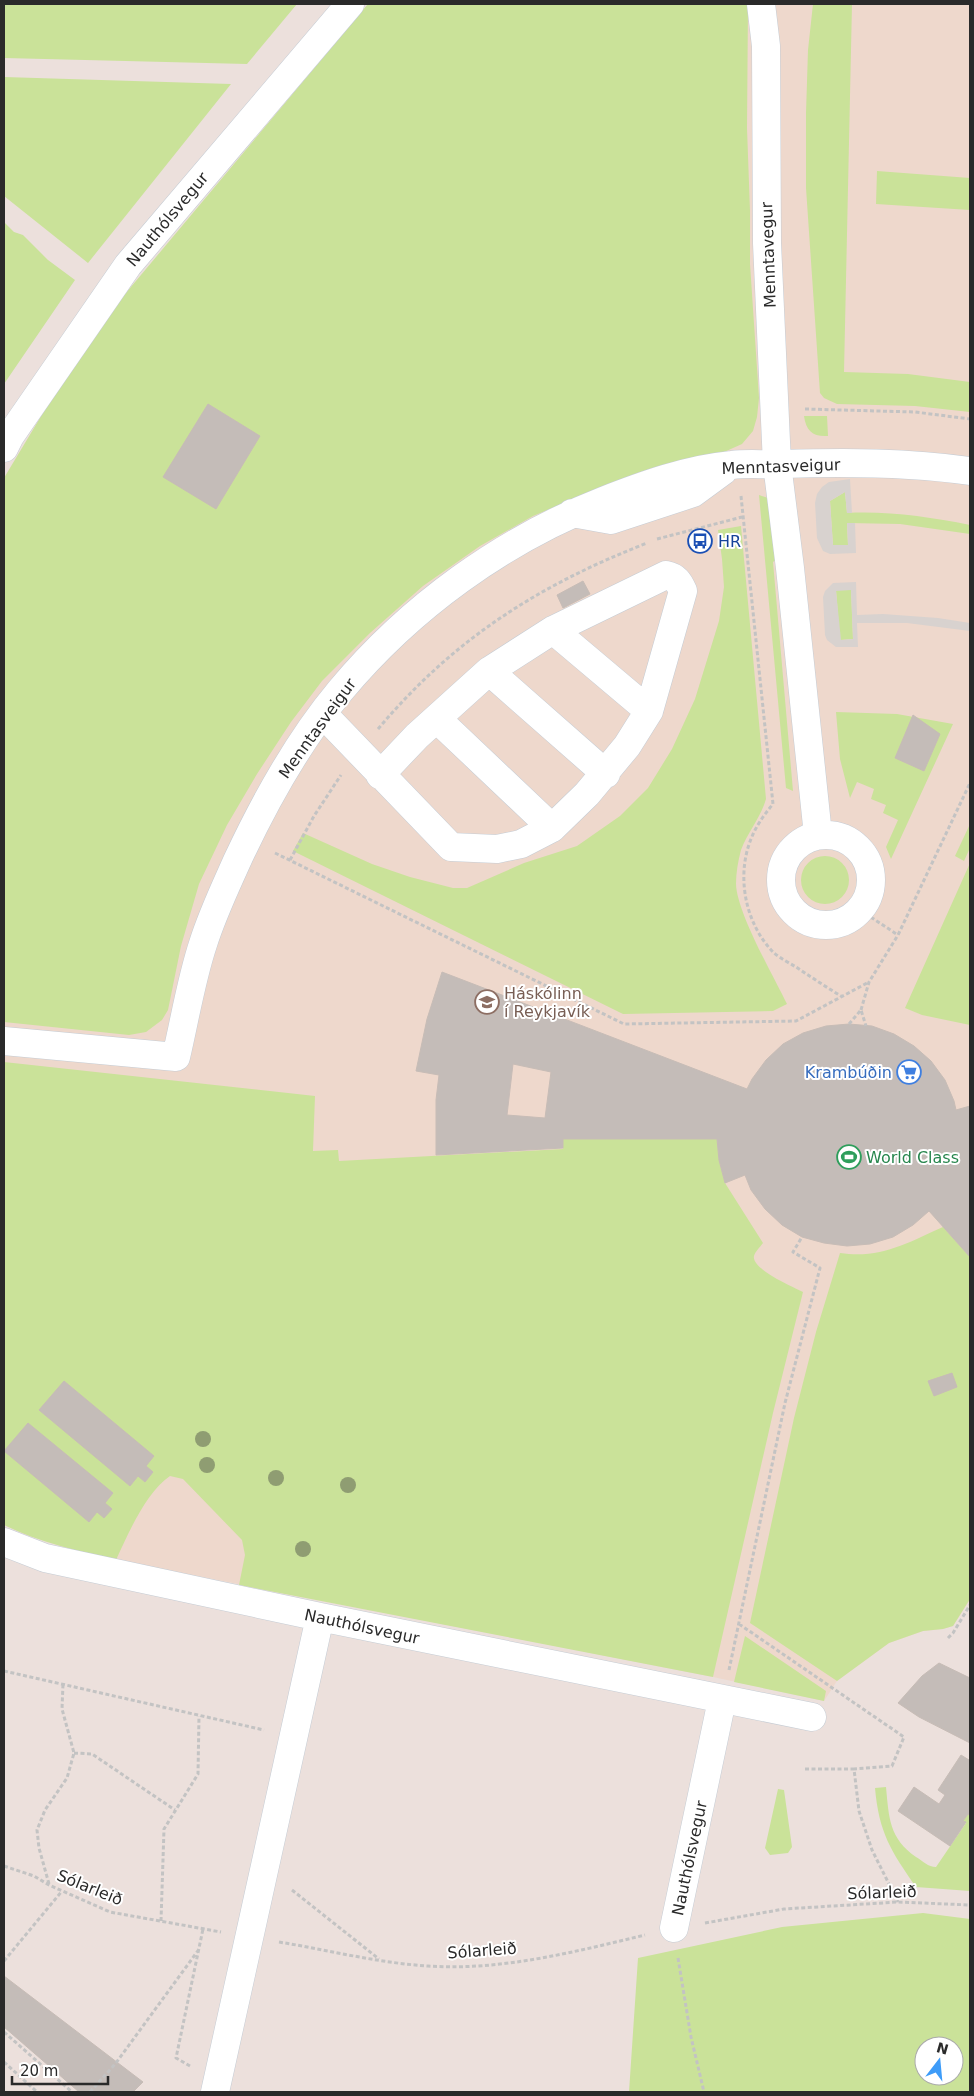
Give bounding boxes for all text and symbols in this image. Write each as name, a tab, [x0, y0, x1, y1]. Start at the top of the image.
street label: Nauthólsvegur	[122, 168, 213, 270]
street label: Menntavegur	[757, 201, 780, 308]
street label: Menntasveigur	[721, 455, 841, 478]
bus stop icon: HR	[687, 528, 713, 554]
place label: HR	[718, 532, 741, 551]
street label: Menntasveigur	[275, 674, 360, 782]
place label: Háskólinn í Reykjavík	[504, 984, 591, 1021]
school or university icon: Háskólinn í Reykjavík	[474, 989, 500, 1015]
supermarket icon: Krambúðin	[896, 1059, 922, 1085]
place label: Krambúðin	[805, 1063, 892, 1082]
sports icon: World Class	[836, 1144, 862, 1170]
place label: World Class	[866, 1148, 959, 1167]
street label: Nauthólsvegur	[303, 1605, 422, 1648]
street label: Nauthólsvegur	[668, 1798, 711, 1917]
street label: Sólarleið	[54, 1866, 125, 1909]
street label: Sólarleið	[847, 1882, 917, 1903]
street label: Sólarleið	[447, 1939, 517, 1962]
north arrow	[914, 2036, 964, 2086]
text: N	[935, 2039, 950, 2058]
scale bar	[12, 2054, 109, 2086]
text: 20 m	[20, 2062, 58, 2080]

